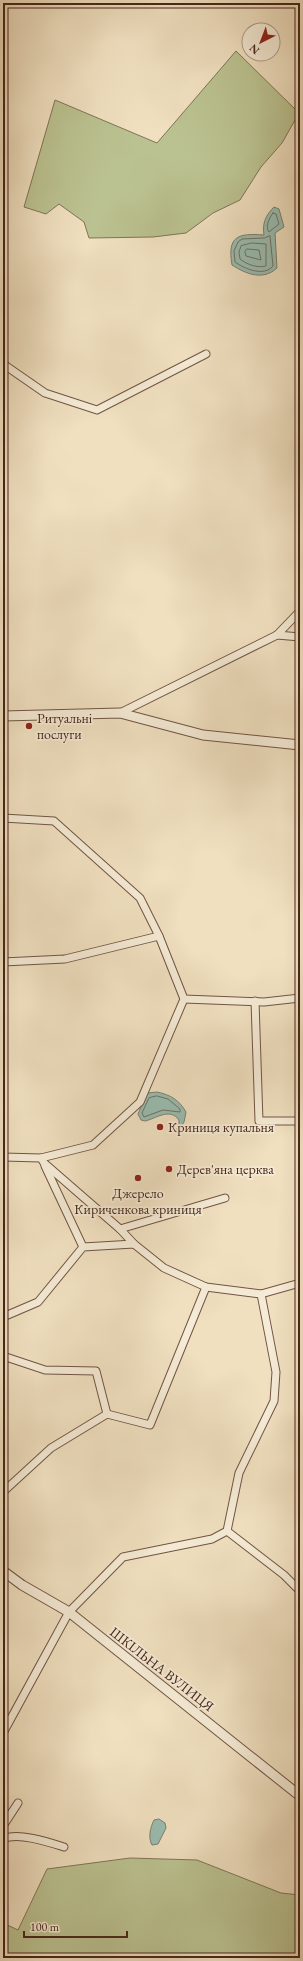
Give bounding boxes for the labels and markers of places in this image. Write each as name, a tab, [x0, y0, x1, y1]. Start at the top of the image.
place label: Ритуальні послуги	[37, 709, 93, 743]
marker: Ритуальні послуги	[24, 721, 34, 731]
place label: Криниця купальня	[168, 1118, 274, 1136]
marker: Криниця купальня	[155, 1122, 165, 1132]
place label: Дерев'яна церква	[177, 1160, 274, 1178]
marker: Дерев'яна церква	[164, 1164, 174, 1174]
marker: Джерело Кириченкова криниця	[133, 1173, 143, 1183]
place label: Джерело Кириченкова криниця	[74, 1184, 202, 1218]

